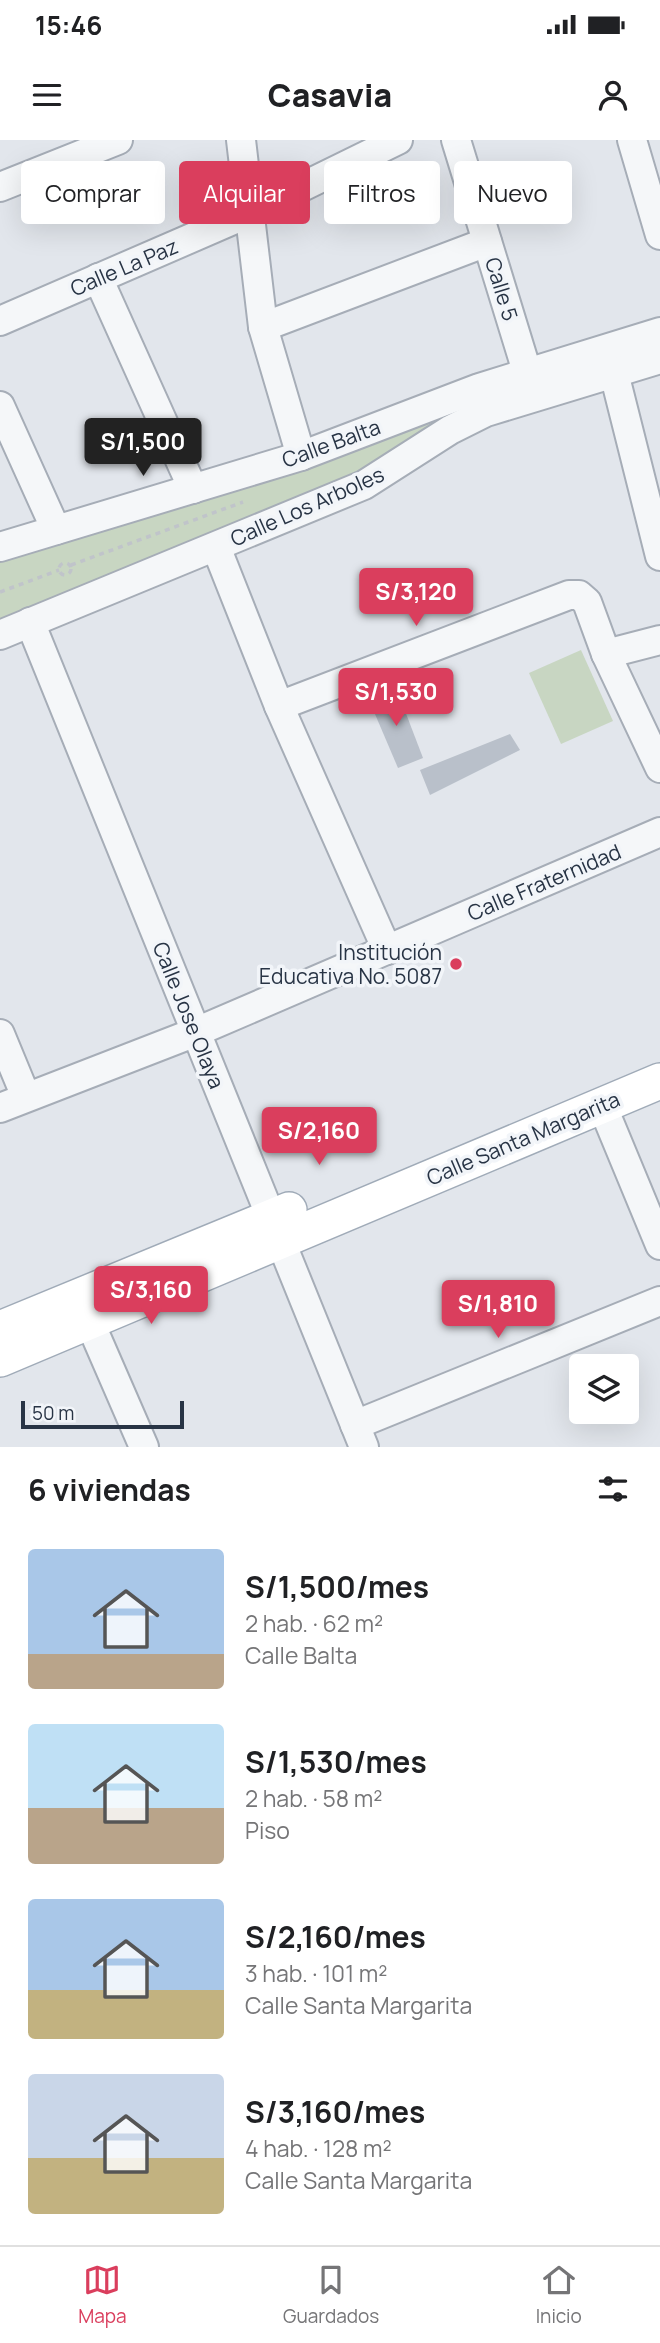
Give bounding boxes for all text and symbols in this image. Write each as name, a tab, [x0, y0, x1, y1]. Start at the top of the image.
text: 15:46	[35, 7, 103, 43]
text: Casavia	[268, 73, 392, 117]
icon: menu	[28, 76, 66, 114]
icon: person	[594, 76, 632, 114]
chip: Comprar	[21, 161, 165, 224]
chip: Alquilar	[179, 161, 310, 224]
chip: Filtros	[324, 161, 440, 224]
chip: Nuevo	[454, 161, 572, 224]
street label: Calle La Paz	[66, 232, 182, 302]
street label: Calle 5	[479, 254, 525, 324]
street label: Calle Balta	[278, 412, 384, 474]
pin: S/1,500	[78, 418, 208, 478]
text: S/1,500	[101, 425, 185, 457]
street label: Calle Los Arboles	[226, 460, 388, 552]
pin: S/3,120	[351, 568, 481, 628]
text: S/3,120	[375, 575, 457, 607]
pin: S/1,530	[331, 668, 461, 728]
text: S/1,530	[354, 675, 438, 707]
street label: Calle Fraternidad	[463, 837, 625, 927]
street label: Calle Jose Olaya	[147, 937, 231, 1093]
place label: Institución Educativa No. 5087	[259, 938, 442, 990]
marker: Institución Educativa No. 5087	[448, 956, 464, 972]
street label: Calle Santa Margarita	[422, 1085, 624, 1191]
pin: S/2,160	[254, 1108, 384, 1167]
text: S/2,160	[278, 1114, 360, 1146]
pin: S/3,160	[86, 1266, 216, 1326]
text: S/3,160	[110, 1273, 192, 1305]
pin: S/1,810	[433, 1280, 563, 1340]
text: S/1,810	[458, 1287, 538, 1319]
map controls	[569, 1354, 639, 1424]
button: layers	[569, 1354, 639, 1424]
scale bar	[21, 1398, 184, 1430]
text: 50 m	[32, 1400, 74, 1426]
text: 6 viviendas	[28, 1469, 191, 1510]
icon: filters	[594, 1470, 632, 1508]
text: S/1,500/mes	[245, 1566, 429, 1607]
icon: home	[84, 1577, 168, 1661]
text: 2 hab. · 62 m²	[245, 1607, 383, 1639]
text: Calle Balta	[245, 1639, 357, 1671]
text: S/1,530/mes	[245, 1741, 427, 1782]
icon: home	[84, 1752, 168, 1836]
text: 2 hab. · 58 m²	[245, 1782, 382, 1814]
text: Piso	[245, 1814, 290, 1846]
text: S/2,160/mes	[245, 1916, 426, 1957]
icon: home	[84, 1927, 168, 2011]
text: 3 hab. · 101 m²	[245, 1957, 387, 1989]
text: Calle Santa Margarita	[245, 1989, 472, 2021]
text: S/3,160/mes	[245, 2091, 425, 2132]
icon: home	[84, 2102, 168, 2186]
text: 4 hab. · 128 m²	[245, 2132, 392, 2164]
text: Calle Santa Margarita	[245, 2164, 472, 2196]
tab: Mapa	[78, 2261, 127, 2329]
tab: Guardados	[283, 2261, 379, 2329]
tab: Inicio	[536, 2261, 582, 2329]

